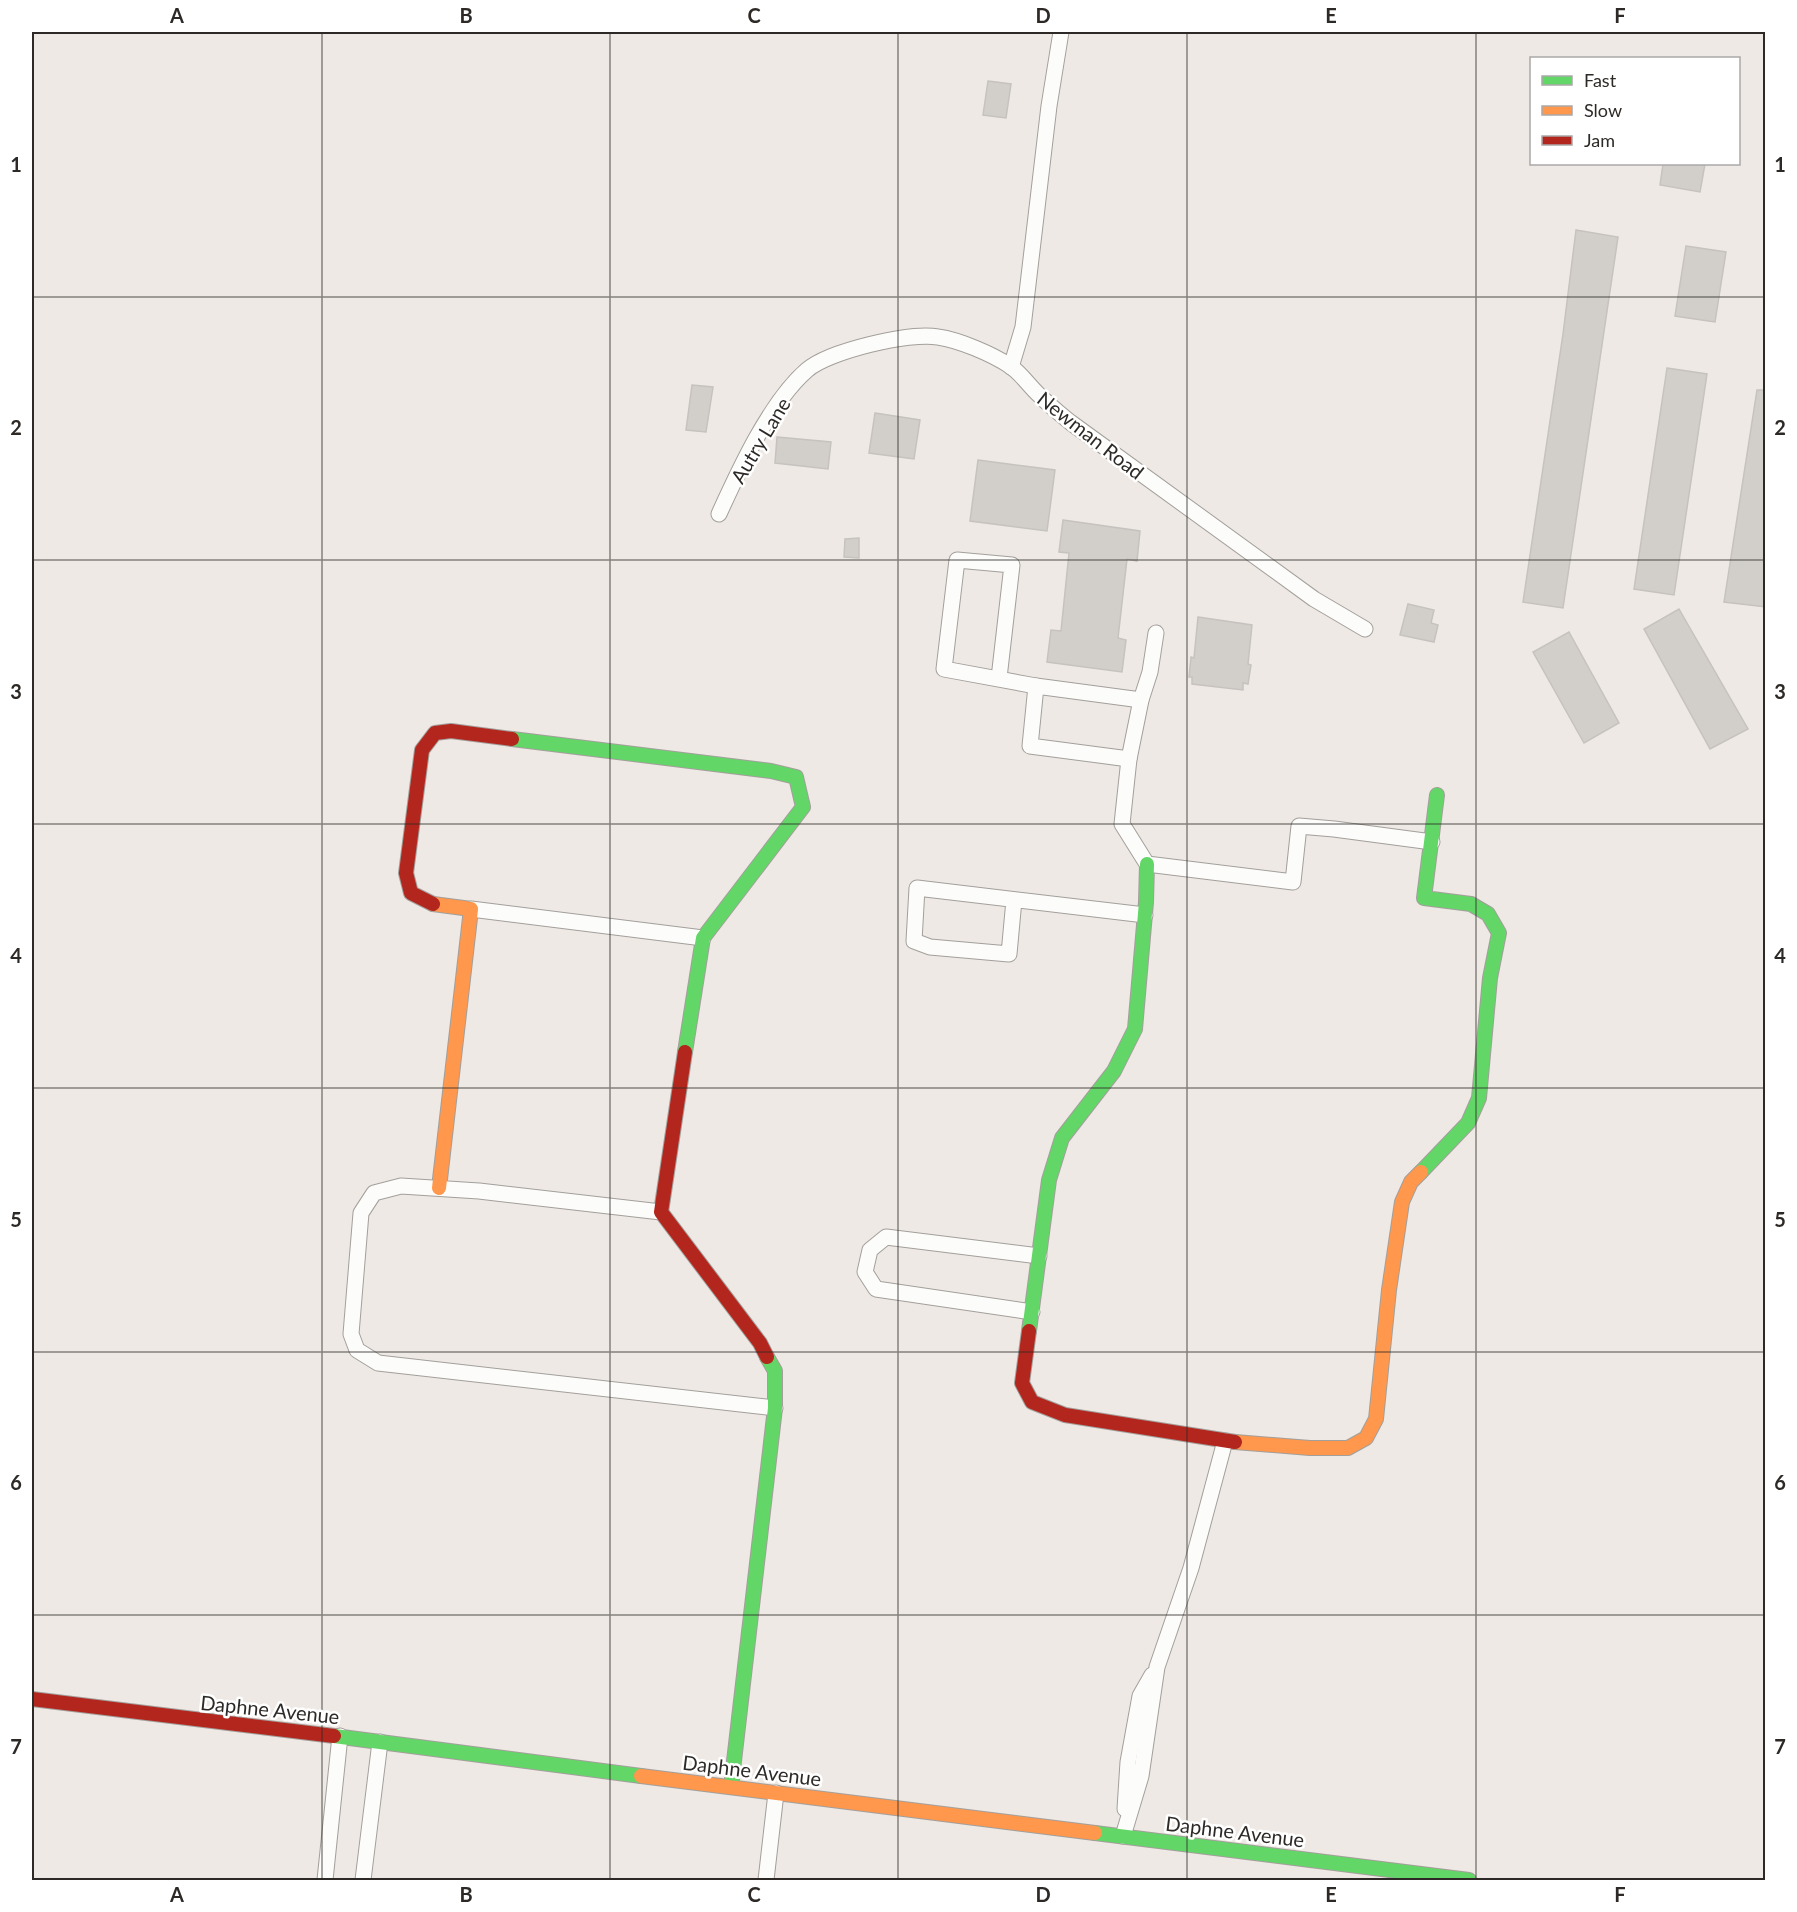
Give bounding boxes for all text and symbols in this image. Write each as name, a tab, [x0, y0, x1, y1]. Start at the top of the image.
text: A	[169, 3, 184, 27]
text: B	[459, 3, 473, 27]
text: C	[747, 3, 761, 27]
text: D	[1035, 3, 1051, 27]
text: E	[1325, 3, 1337, 27]
text: F	[1614, 3, 1626, 27]
legend	[1530, 57, 1740, 165]
text: Fast	[1584, 69, 1617, 91]
text: Slow	[1584, 99, 1622, 121]
text: Jam	[1584, 129, 1615, 151]
text: 1	[10, 152, 22, 176]
text: 1	[1774, 152, 1786, 176]
street label: Newman Road	[1033, 386, 1149, 484]
street label: Autry Lane	[725, 393, 795, 487]
text: 2	[10, 415, 22, 439]
text: 2	[1774, 415, 1786, 439]
text: 3	[10, 679, 22, 703]
text: 3	[1774, 679, 1786, 703]
text: 4	[10, 943, 22, 967]
text: 4	[1774, 943, 1786, 967]
text: 5	[10, 1207, 22, 1231]
text: 5	[1774, 1207, 1786, 1231]
text: 6	[10, 1470, 22, 1494]
text: 6	[1774, 1470, 1786, 1494]
street label: Daphne Avenue	[199, 1690, 341, 1728]
text: 7	[10, 1734, 22, 1758]
text: 7	[1774, 1734, 1786, 1758]
street label: Daphne Avenue	[681, 1750, 823, 1790]
street label: Daphne Avenue	[1164, 1811, 1306, 1851]
text: A	[169, 1882, 184, 1906]
text: B	[459, 1882, 473, 1906]
text: C	[747, 1882, 761, 1906]
text: D	[1035, 1882, 1051, 1906]
text: E	[1325, 1882, 1337, 1906]
text: F	[1614, 1882, 1626, 1906]

